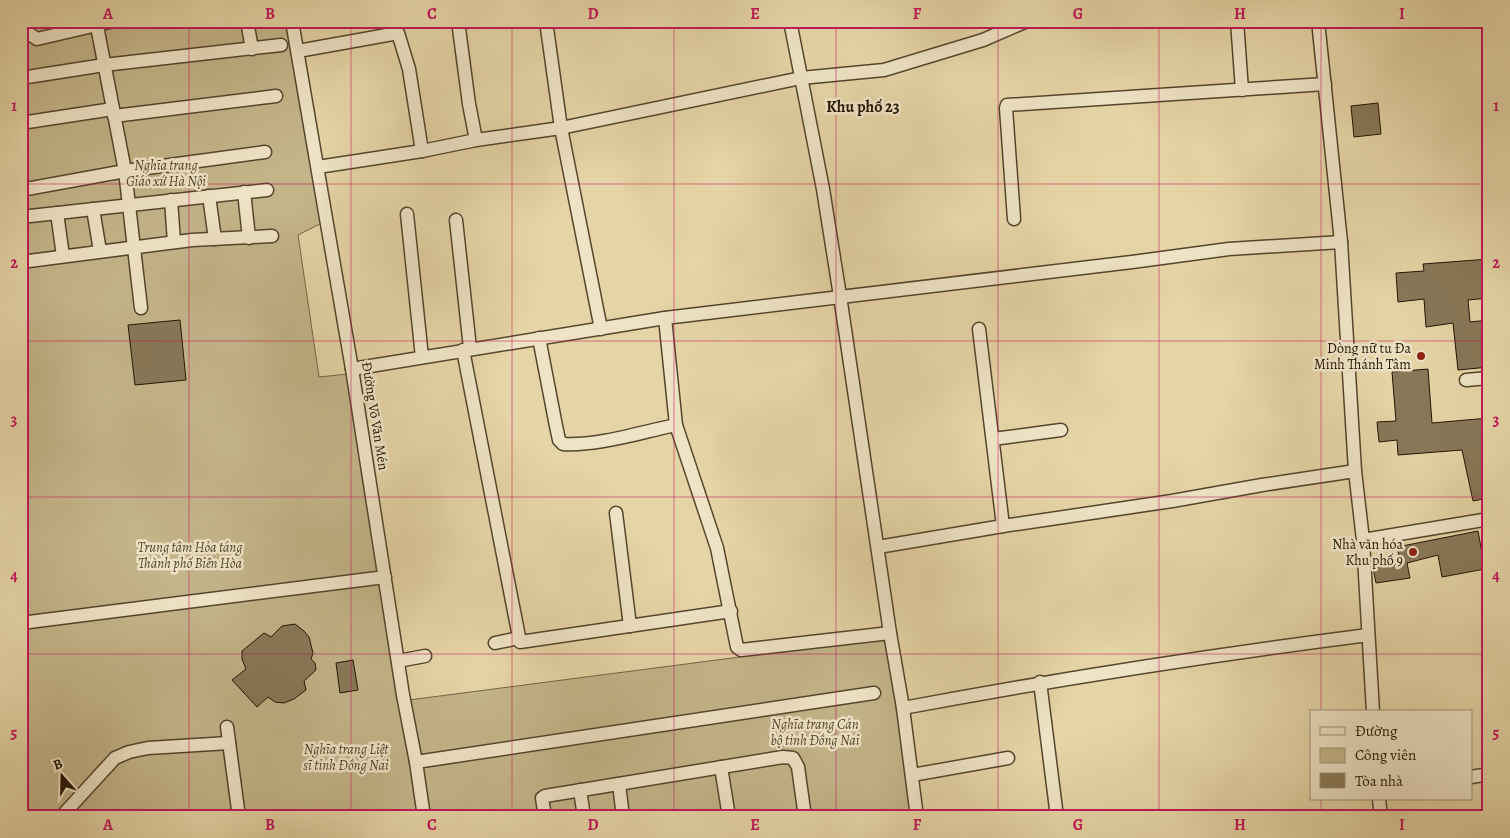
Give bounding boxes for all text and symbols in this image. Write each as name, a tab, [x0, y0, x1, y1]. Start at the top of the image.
text: A	[102, 3, 114, 25]
text: B	[265, 3, 275, 25]
text: C	[427, 3, 437, 25]
text: D	[587, 3, 599, 25]
text: E	[750, 3, 760, 25]
text: F	[913, 3, 922, 25]
text: G	[1073, 3, 1083, 25]
text: H	[1234, 3, 1246, 25]
text: I	[1399, 3, 1405, 25]
text: 1	[11, 95, 17, 117]
text: 1	[1493, 95, 1499, 117]
district label: Khu phố 23	[826, 96, 900, 118]
park label: Nghĩa trang Giáo xứ Hà Nội	[126, 156, 206, 191]
text: 2	[10, 252, 18, 274]
text: 2	[1492, 252, 1500, 274]
place label: Dòng nữ tu Đa Minh Thánh Tâm	[1314, 339, 1411, 374]
marker: Dòng nữ tu Đa Minh Thánh Tâm	[1415, 350, 1427, 362]
street label: Đường Võ Văn Mén	[357, 360, 393, 472]
text: 3	[11, 409, 18, 431]
text: 3	[1493, 409, 1500, 431]
place label: Nhà văn hóa Khu phố 9	[1332, 535, 1403, 570]
park label: Trung tâm Hỏa táng Thành phố Biên Hòa	[137, 538, 243, 573]
marker: Nhà văn hóa Khu phố 9	[1407, 546, 1419, 558]
text: 4	[10, 565, 18, 587]
text: 4	[1492, 565, 1500, 587]
legend	[1310, 710, 1472, 800]
park label: Nghĩa trang Cán bộ tỉnh Đồng Nai	[771, 715, 860, 750]
text: Đường	[1355, 721, 1398, 741]
text: 5	[11, 722, 18, 744]
text: 5	[1493, 722, 1500, 744]
park label: Nghĩa trang Liệt sĩ tỉnh Đồng Nai	[303, 740, 389, 775]
text: Công viên	[1355, 745, 1416, 765]
north arrow	[38, 750, 88, 800]
text: B	[50, 754, 65, 775]
text: Tòa nhà	[1355, 771, 1403, 791]
text: A	[102, 814, 114, 836]
text: B	[265, 814, 275, 836]
text: C	[427, 814, 437, 836]
text: D	[587, 814, 599, 836]
text: E	[750, 814, 760, 836]
text: F	[913, 814, 922, 836]
text: G	[1073, 814, 1083, 836]
text: H	[1234, 814, 1246, 836]
text: I	[1399, 814, 1405, 836]

